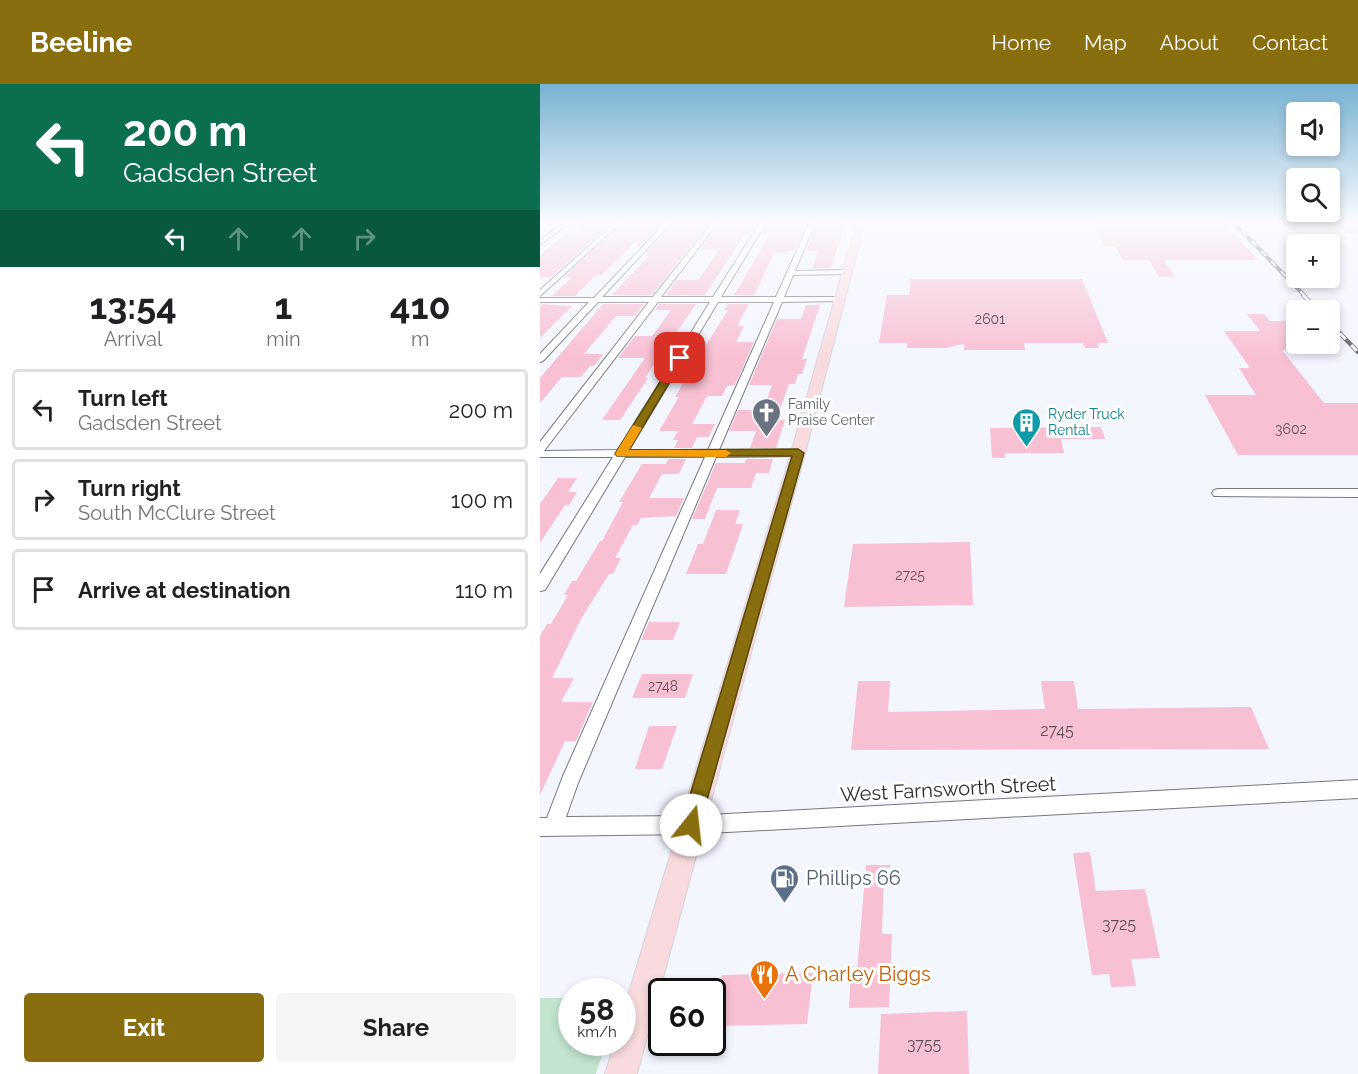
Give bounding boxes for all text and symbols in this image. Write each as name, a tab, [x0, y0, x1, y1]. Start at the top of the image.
text: Beeline	[30, 26, 132, 59]
text: Home	[992, 30, 1051, 55]
text: Map	[1084, 30, 1127, 55]
text: About	[1160, 30, 1219, 55]
text: Contact	[1252, 30, 1328, 55]
map controls	[1286, 102, 1340, 354]
button: sound	[1286, 102, 1340, 156]
text: 200 m	[123, 107, 247, 156]
icon: left	[24, 108, 102, 186]
text: Gadsden Street	[123, 157, 317, 188]
button: search	[1286, 168, 1340, 222]
icon: left	[159, 222, 192, 255]
icon: ahead	[222, 222, 255, 255]
icon: ahead	[285, 222, 318, 255]
icon: right	[348, 222, 381, 255]
button: +	[1286, 234, 1340, 288]
text: 13:54	[89, 285, 177, 327]
text: 1	[275, 285, 292, 327]
text: 410	[390, 285, 451, 327]
button: −	[1286, 300, 1340, 354]
house number: 2601	[975, 311, 1005, 327]
text: Arrival	[104, 327, 162, 351]
text: min	[266, 327, 301, 351]
text: m	[411, 327, 430, 351]
pin	[654, 332, 705, 383]
icon: arrive	[663, 341, 696, 374]
text: Turn left	[78, 385, 168, 411]
icon: left	[27, 393, 60, 426]
church icon: Family Praise Center	[751, 396, 783, 438]
place label: Family Praise Center	[788, 396, 875, 428]
text: 200 m	[449, 397, 513, 423]
building icon: Ryder Truck Rental	[1011, 406, 1043, 448]
place label: Ryder Truck Rental	[1048, 406, 1125, 438]
text: Gadsden Street	[78, 411, 222, 435]
house number: 3602	[1275, 421, 1307, 437]
text: Turn right	[78, 475, 181, 501]
icon: right	[27, 483, 60, 516]
text: 100 m	[451, 487, 513, 513]
text: South McClure Street	[78, 501, 276, 525]
house number: 2725	[895, 567, 925, 583]
icon: arrive	[27, 573, 60, 606]
text: Arrive at destination	[78, 577, 291, 603]
text: 110 m	[455, 577, 513, 603]
house number: 2748	[648, 678, 678, 694]
house number: 2745	[1040, 721, 1074, 740]
street label: West Farnsworth Street	[840, 771, 1057, 807]
position arrow	[659, 793, 723, 857]
fuel station icon: Phillips 66	[769, 862, 801, 904]
place label: Phillips 66	[806, 866, 901, 890]
house number: 3725	[1102, 915, 1136, 934]
restaurant icon: A Charley Biggs	[748, 958, 780, 1000]
place label: A Charley Biggs	[785, 962, 931, 986]
speed limit sign: 60	[648, 978, 726, 1056]
text: 58	[580, 992, 614, 1027]
button: Exit	[24, 993, 264, 1062]
button: Share	[276, 993, 516, 1062]
text: km/h	[577, 1023, 617, 1041]
house number: 3755	[907, 1035, 941, 1054]

